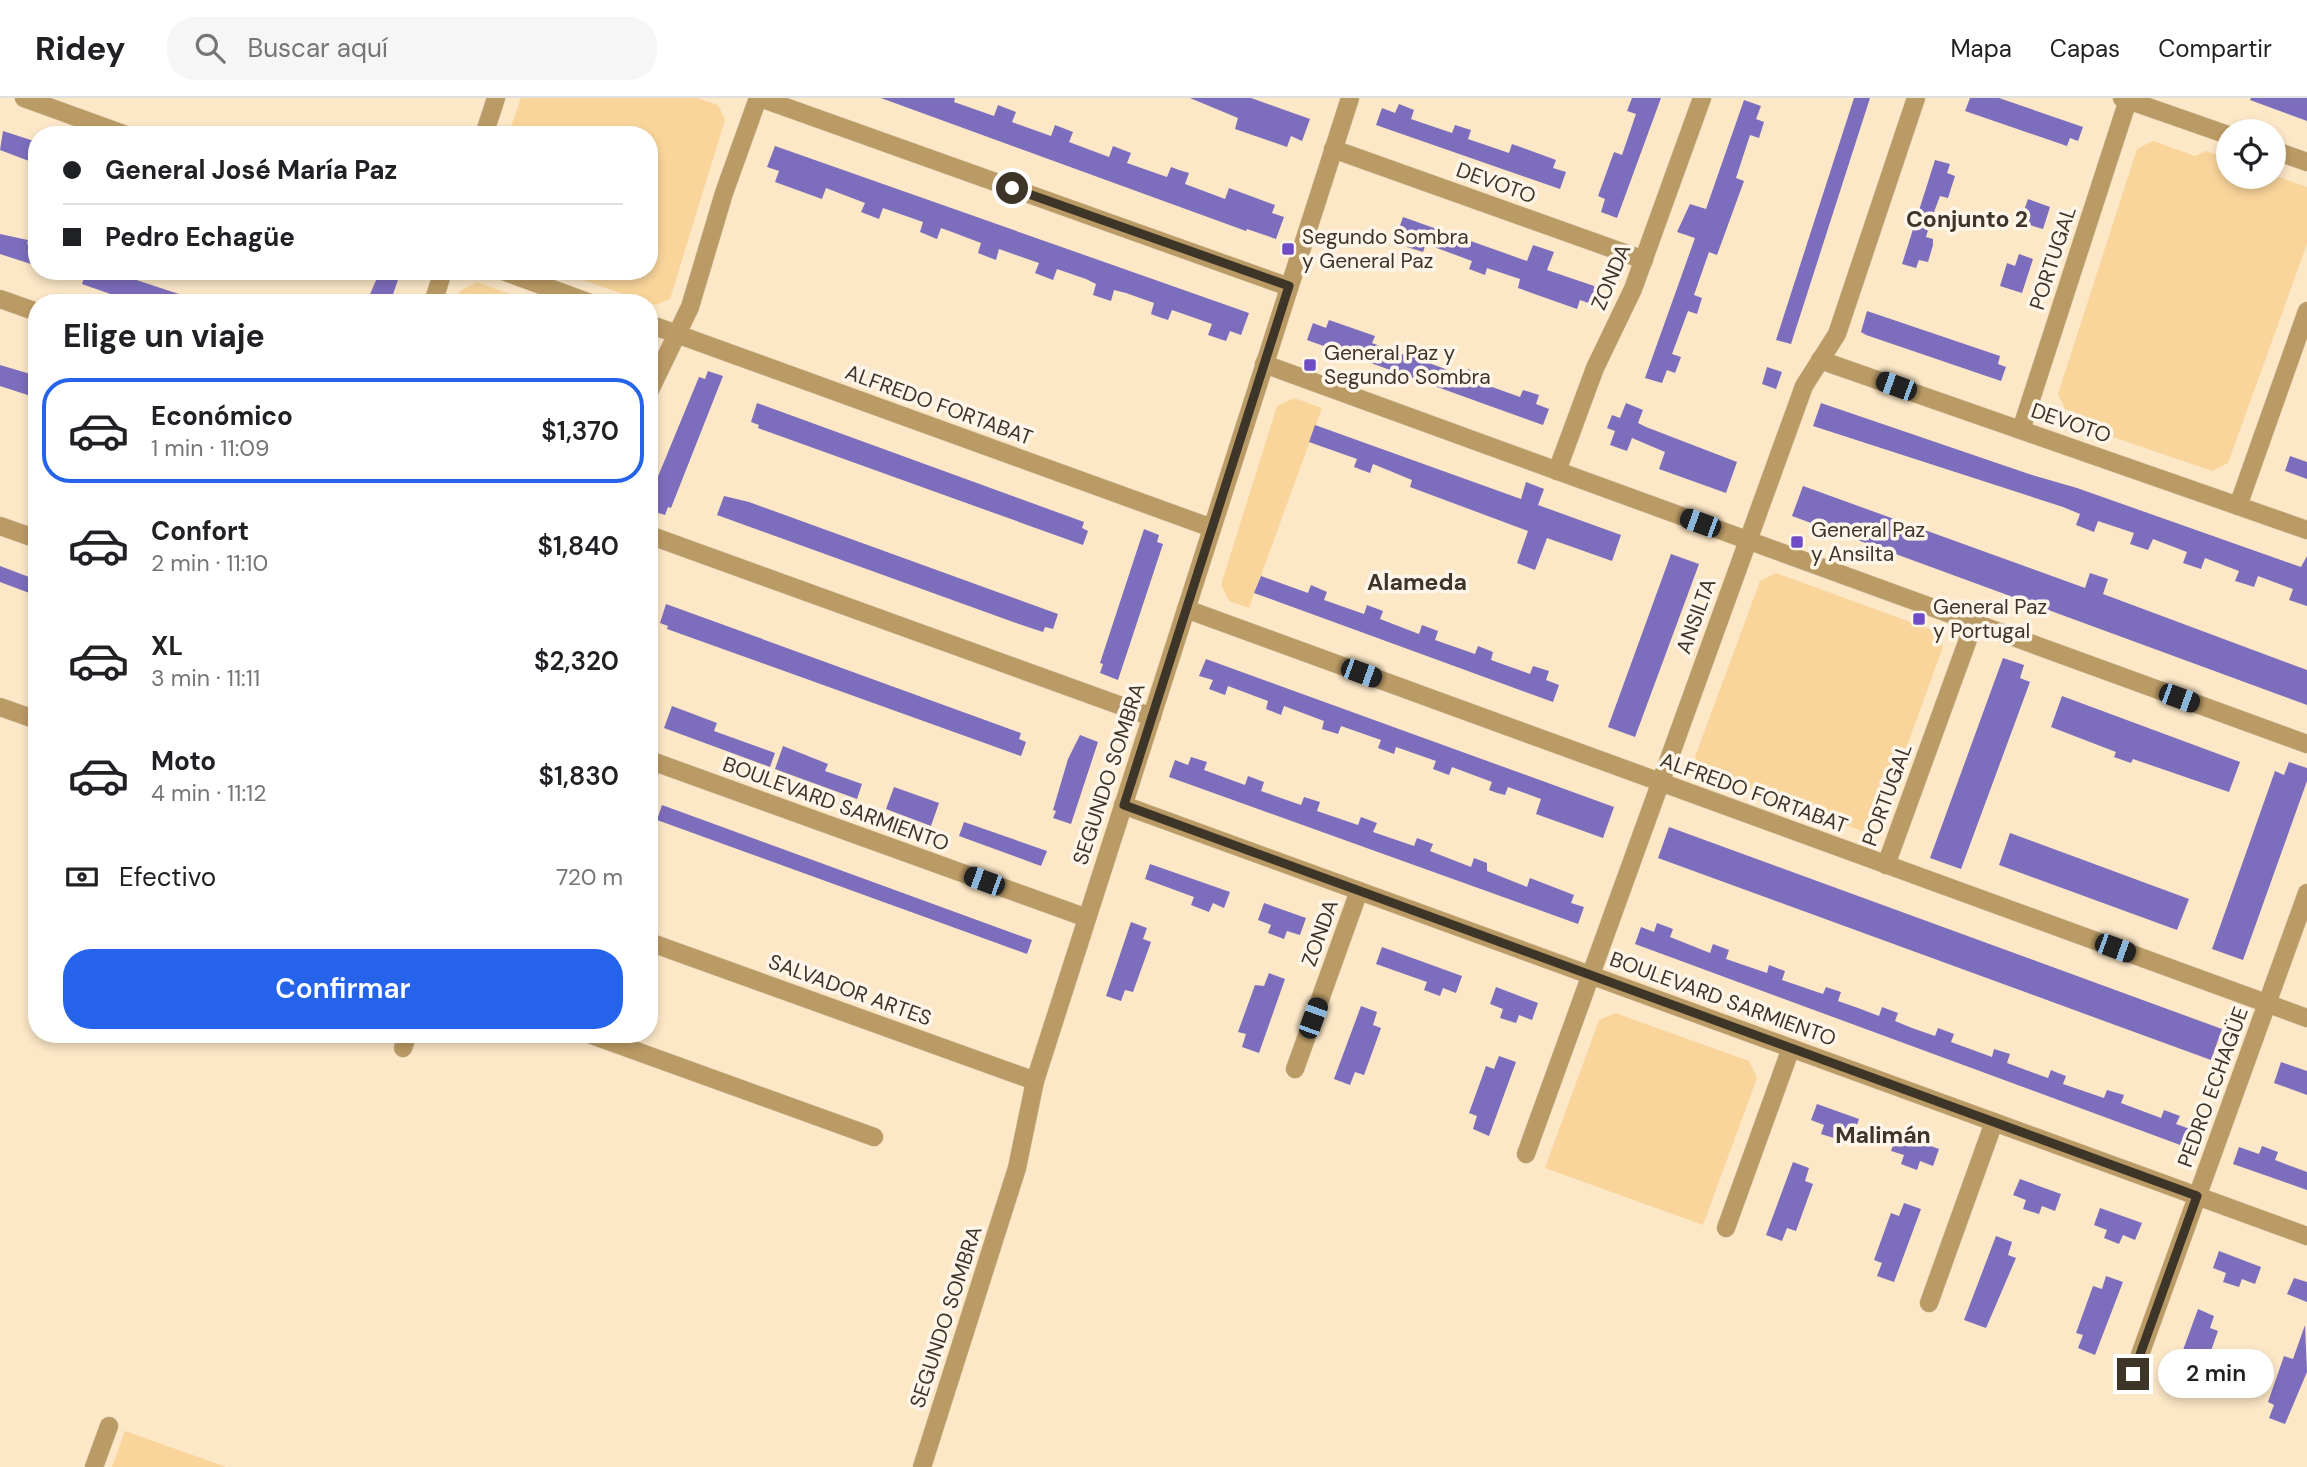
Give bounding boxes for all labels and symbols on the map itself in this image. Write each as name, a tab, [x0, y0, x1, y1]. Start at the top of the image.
street label: DEVOTO	[1452, 156, 1540, 210]
route start	[996, 172, 1028, 204]
street label: PORTUGAL	[2023, 203, 2083, 313]
district label: Conjunto 2	[1906, 204, 2028, 234]
place label: Segundo Sombra y General Paz	[1302, 223, 1469, 275]
street label: ZONDA	[1585, 240, 1637, 314]
marker: Segundo Sombra y General Paz	[1280, 241, 1296, 257]
place label: General Paz y Segundo Sombra	[1324, 339, 1491, 391]
marker: General Paz y Segundo Sombra	[1302, 357, 1318, 373]
street label: ALFREDO FORTABAT	[841, 358, 1037, 452]
car	[1873, 369, 1920, 403]
street label: DEVOTO	[2027, 396, 2115, 450]
car	[1677, 506, 1724, 540]
place label: General Paz y Ansilta	[1811, 516, 1925, 568]
marker: General Paz y Ansilta	[1789, 534, 1805, 550]
district label: Alameda	[1367, 567, 1467, 597]
street label: ANSILTA	[1669, 574, 1723, 658]
place label: General Paz y Portugal	[1933, 593, 2047, 645]
marker: General Paz y Portugal	[1911, 611, 1927, 627]
car	[1338, 656, 1385, 690]
street label: SEGUNDO SOMBRA	[1066, 679, 1152, 869]
car	[2156, 681, 2203, 715]
street label: PORTUGAL	[1855, 740, 1919, 850]
street label: ALFREDO FORTABAT	[1656, 746, 1852, 840]
street label: BOULEVARD SARMIENTO	[719, 750, 953, 858]
car	[961, 864, 1008, 898]
street label: ZONDA	[1295, 896, 1345, 970]
car	[2092, 931, 2139, 965]
street label: BOULEVARD SARMIENTO	[1606, 945, 1840, 1053]
street label: SALVADOR ARTES	[765, 947, 935, 1033]
car	[1296, 995, 1331, 1041]
street label: PEDRO ECHAGÜE	[2171, 1003, 2255, 1171]
district label: Malimán	[1835, 1120, 1931, 1150]
street label: SEGUNDO SOMBRA	[903, 1222, 989, 1412]
callout: 2 min	[2158, 1350, 2273, 1398]
route end	[2117, 1358, 2149, 1390]

